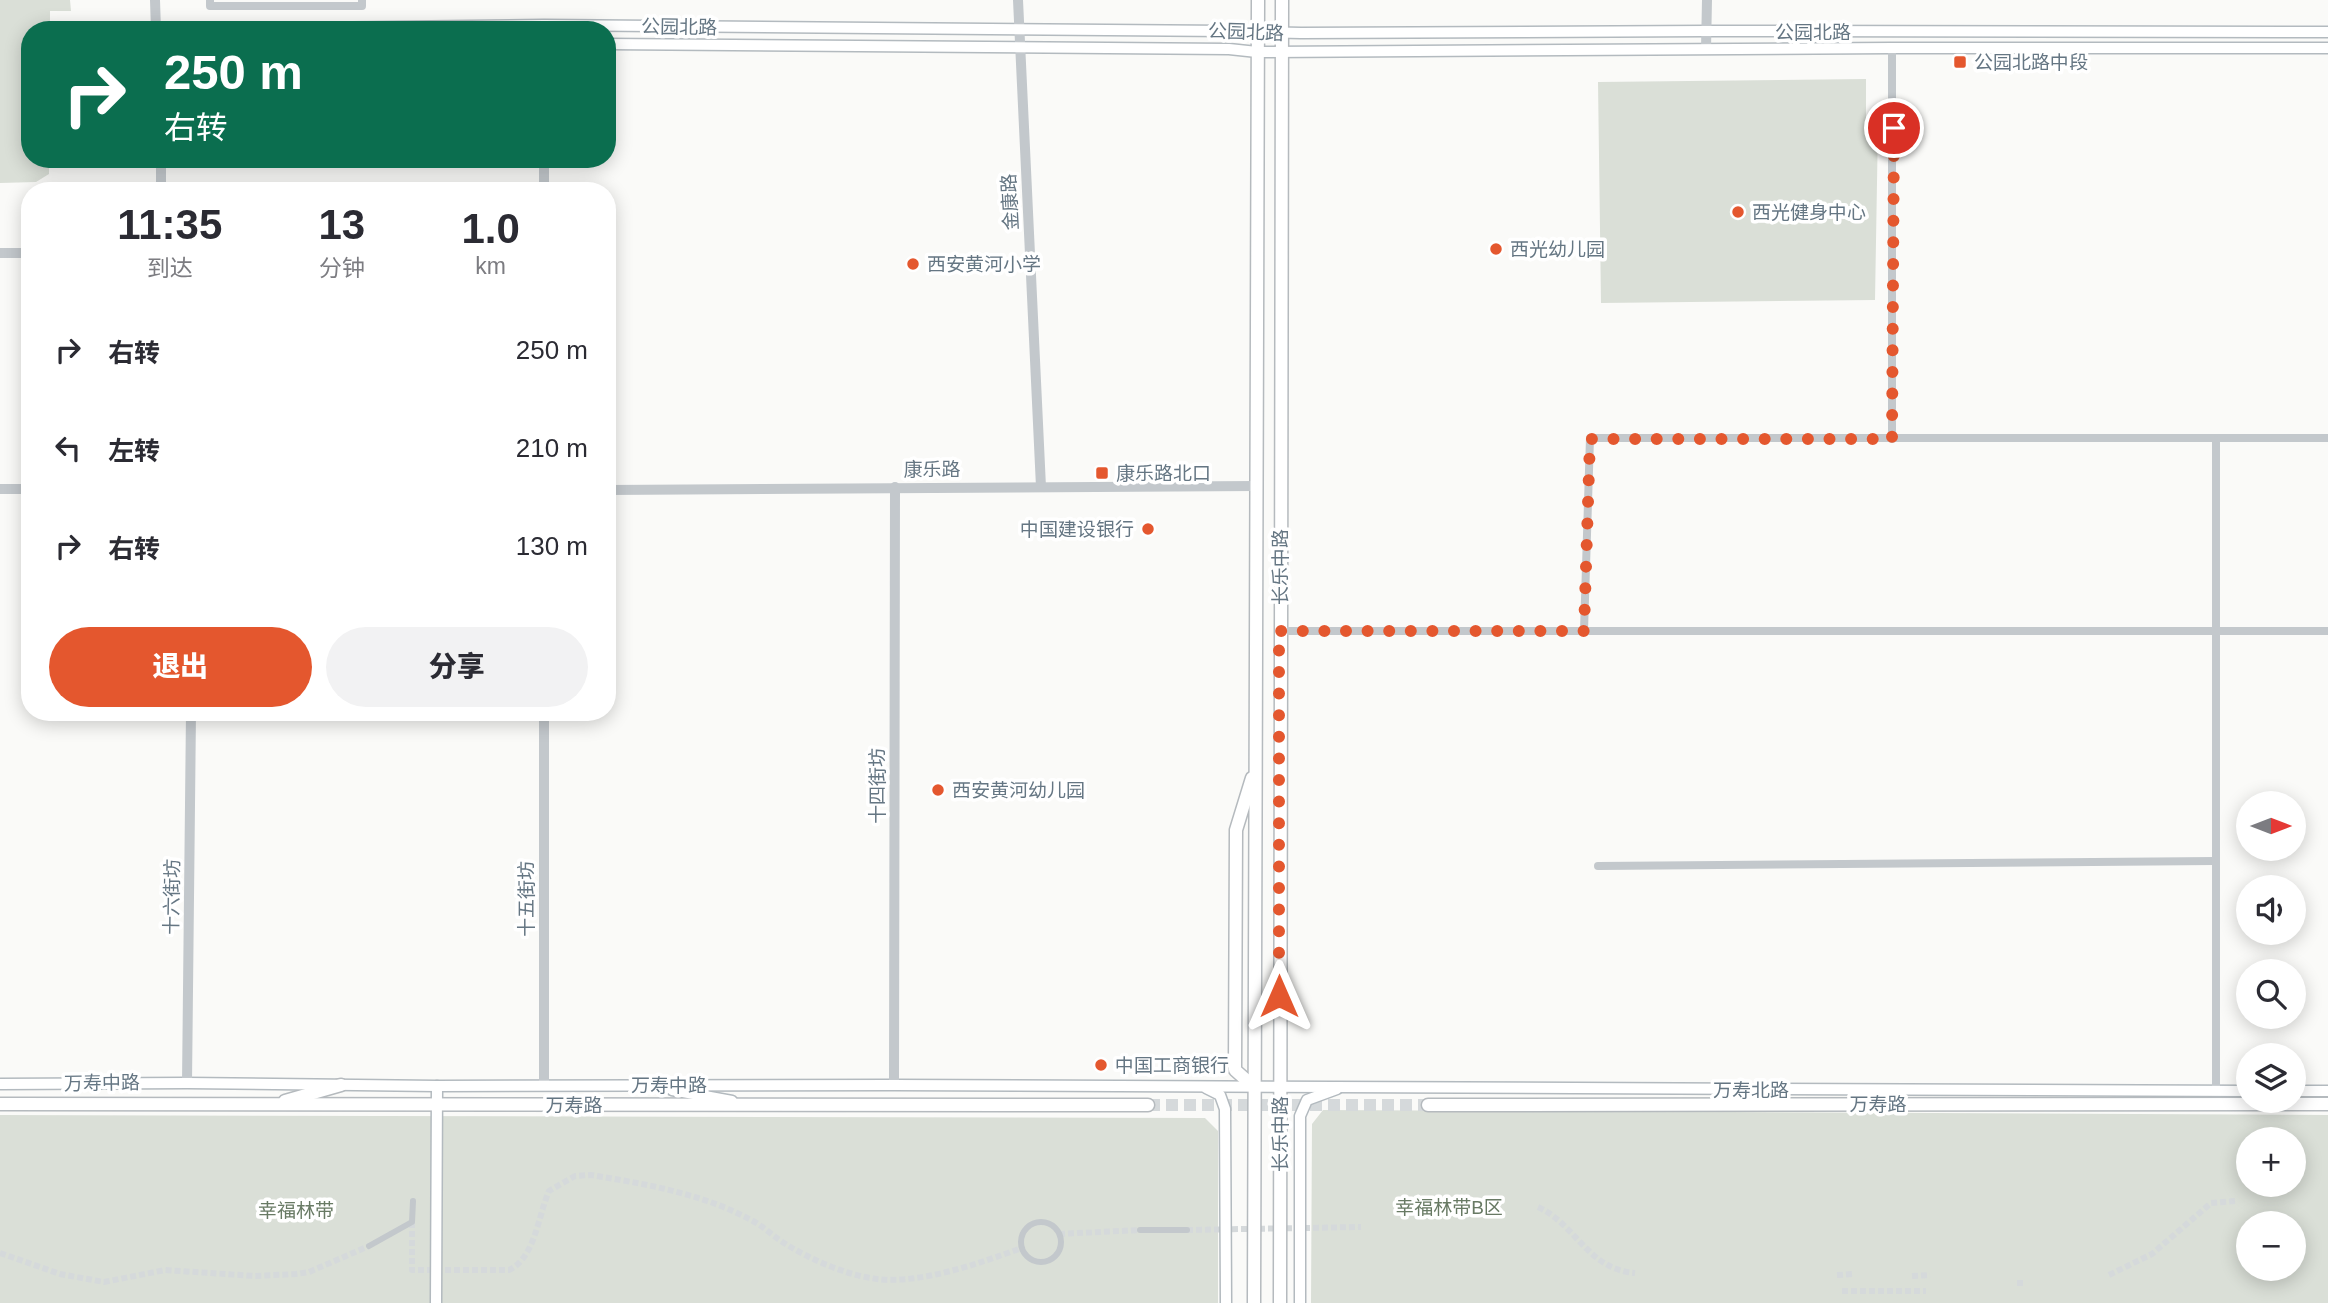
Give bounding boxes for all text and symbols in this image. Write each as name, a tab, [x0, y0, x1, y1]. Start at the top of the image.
street label: 公园北路	[641, 16, 717, 38]
street label: 公园北路	[1208, 20, 1284, 44]
street label: 公园北路	[1775, 22, 1851, 43]
text: 250 m	[164, 45, 303, 99]
icon: right	[49, 49, 140, 140]
place label: 公园北路中段	[1974, 52, 2088, 73]
marker: 公园北路中段	[1952, 54, 1968, 70]
pin	[1864, 98, 1924, 158]
icon: arrive	[1875, 109, 1913, 147]
text: 右转	[164, 110, 228, 146]
street label: 金康路	[998, 173, 1022, 231]
text: 11:35	[117, 201, 222, 248]
text: 13	[318, 201, 365, 248]
place label: 西光健身中心	[1752, 202, 1866, 223]
marker: 西光健身中心	[1730, 204, 1746, 220]
text: 1.0	[461, 205, 520, 252]
place label: 西光幼儿园	[1510, 239, 1605, 260]
marker: 西光幼儿园	[1488, 241, 1504, 257]
text: km	[475, 253, 506, 279]
place label: 西安黄河小学	[927, 254, 1041, 275]
text: 到达	[147, 255, 193, 281]
text: 分钟	[319, 255, 365, 281]
marker: 西安黄河小学	[905, 256, 921, 272]
icon: right	[49, 331, 87, 369]
text: 250 m	[516, 335, 588, 365]
text: 右转	[108, 338, 160, 368]
icon: left	[49, 429, 87, 467]
text: 210 m	[516, 433, 588, 463]
text: 左转	[108, 436, 160, 466]
street label: 康乐路	[903, 459, 961, 480]
place label: 康乐路北口	[1116, 463, 1211, 484]
marker: 康乐路北口	[1094, 465, 1110, 481]
place label: 中国建设银行	[1020, 519, 1134, 540]
marker: 中国建设银行	[1140, 521, 1156, 537]
icon: right	[49, 527, 87, 565]
street label: 长乐中路	[1270, 529, 1291, 605]
text: 130 m	[516, 531, 588, 561]
text: 右转	[108, 534, 160, 564]
button: 退出	[49, 627, 312, 707]
button: 分享	[326, 627, 588, 707]
street label: 十四街坊	[867, 748, 888, 824]
place label: 西安黄河幼儿园	[952, 780, 1085, 801]
marker: 西安黄河幼儿园	[930, 782, 946, 798]
north arrow	[2236, 791, 2306, 861]
map controls	[2236, 791, 2306, 1281]
street label: 十六街坊	[161, 859, 183, 935]
street label: 十五街坊	[516, 861, 537, 937]
button: sound	[2236, 875, 2306, 945]
position arrow	[1242, 959, 1316, 1033]
button: search	[2236, 959, 2306, 1029]
button: layers	[2236, 1043, 2306, 1113]
place label: 中国工商银行	[1115, 1055, 1229, 1076]
marker: 中国工商银行	[1093, 1057, 1109, 1073]
street label: 万寿中路	[64, 1072, 140, 1094]
street label: 万寿中路	[631, 1075, 707, 1096]
street label: 万寿北路	[1713, 1080, 1789, 1101]
street label: 万寿路	[1849, 1094, 1907, 1115]
street label: 万寿路	[545, 1095, 603, 1116]
street label: 长乐中路	[1270, 1096, 1291, 1172]
button: +	[2236, 1127, 2306, 1197]
park label: 幸福林带B区	[1395, 1197, 1503, 1218]
park label: 幸福林带	[258, 1200, 334, 1221]
button: −	[2236, 1211, 2306, 1281]

